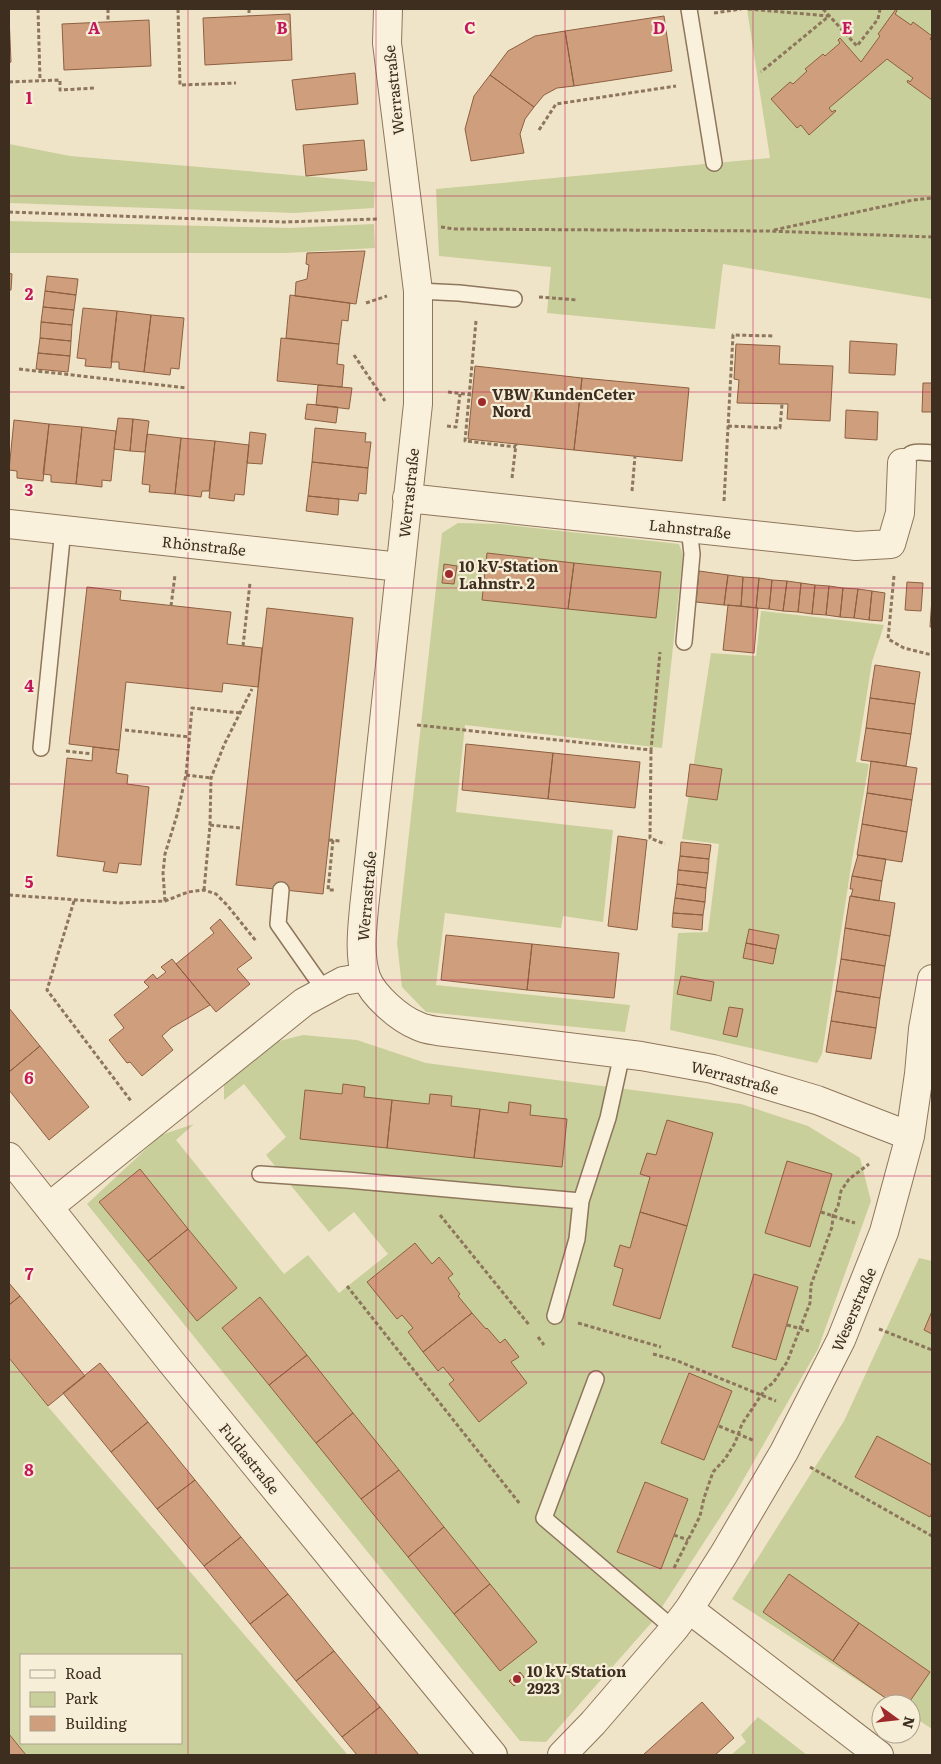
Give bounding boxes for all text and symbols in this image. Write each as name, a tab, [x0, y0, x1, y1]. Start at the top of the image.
text: A	[88, 15, 100, 39]
text: B	[276, 15, 288, 39]
text: C	[464, 15, 476, 39]
text: D	[653, 15, 665, 39]
text: E	[842, 15, 853, 39]
street label: Werrastraße	[377, 44, 409, 136]
text: 1	[26, 85, 33, 109]
text: 2	[25, 281, 34, 305]
place label: VBW KundenCeter Nord	[492, 382, 635, 422]
marker: VBW KundenCeter Nord	[476, 396, 488, 408]
street label: Werrastraße	[392, 447, 424, 539]
text: 3	[25, 477, 34, 501]
street label: Lahnstraße	[648, 512, 733, 544]
street label: Rhönstraße	[161, 529, 247, 561]
place label: 10 kV-Station Lahnstr. 2	[459, 554, 559, 594]
marker: 10 kV-Station Lahnstr. 2	[443, 568, 455, 580]
text: 4	[24, 673, 34, 697]
street label: Werrastraße	[351, 850, 381, 942]
text: 5	[25, 869, 34, 893]
street label: Werrastraße	[688, 1054, 782, 1100]
text: 6	[24, 1065, 34, 1089]
text: 7	[25, 1261, 34, 1285]
street label: Weserstraße	[825, 1263, 881, 1355]
street label: Fuldastraße	[214, 1417, 286, 1499]
text: 8	[24, 1457, 34, 1481]
legend	[20, 1654, 182, 1744]
place label: 10 kV-Station 2923	[527, 1659, 627, 1699]
text: Road	[65, 1661, 101, 1684]
marker: 10 kV-Station 2923	[511, 1673, 523, 1685]
text: Park	[65, 1686, 99, 1709]
north arrow	[871, 1694, 921, 1744]
text: Building	[65, 1711, 127, 1734]
text: N	[898, 1714, 921, 1731]

